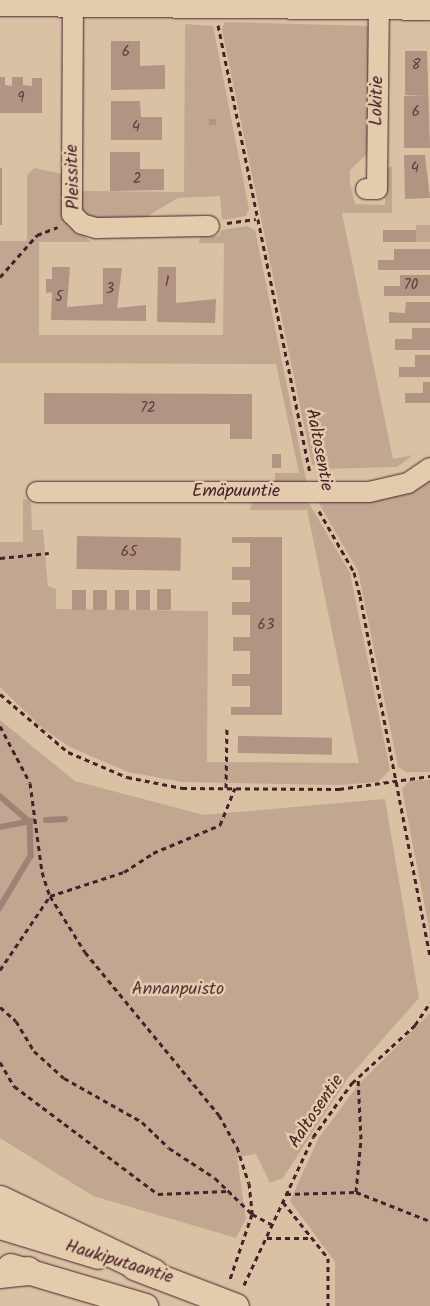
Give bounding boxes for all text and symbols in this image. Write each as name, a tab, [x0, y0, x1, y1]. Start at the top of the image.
house number: 6	[122, 44, 130, 62]
house number: 8	[411, 57, 421, 75]
street label: Lokitie	[367, 76, 389, 126]
house number: 9	[17, 90, 25, 108]
house number: 6	[412, 104, 420, 122]
house number: 4	[132, 119, 140, 137]
street label: Pleissitie	[62, 144, 86, 210]
house number: 4	[411, 160, 419, 178]
house number: 2	[133, 171, 141, 189]
house number: 1	[165, 274, 169, 292]
house number: 70	[404, 277, 418, 295]
house number: 3	[106, 281, 114, 299]
house number: 5	[55, 289, 63, 307]
house number: 72	[140, 400, 156, 418]
street label: Aaltosentie	[299, 407, 337, 493]
street label: Emäpuuntie	[192, 481, 280, 503]
house number: 65	[121, 544, 137, 562]
house number: 63	[258, 617, 274, 635]
park label: Annanpuisto	[132, 979, 224, 1001]
street label: Aaltosentie	[285, 1071, 349, 1153]
street label: Haukiputaantie	[62, 1236, 176, 1290]

